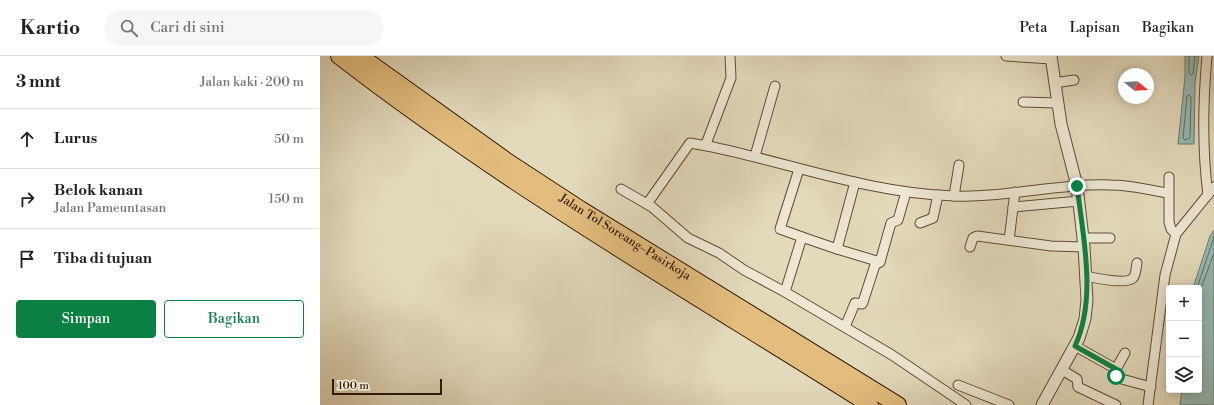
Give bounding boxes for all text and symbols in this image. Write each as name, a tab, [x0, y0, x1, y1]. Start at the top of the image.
search box	[104, 10, 384, 46]
text: Kartio	[20, 16, 80, 40]
icon: search	[118, 17, 140, 39]
text: Cari di sini	[150, 18, 225, 37]
text: Peta	[1019, 19, 1047, 37]
text: Lapisan	[1069, 19, 1120, 37]
text: Bagikan	[1142, 19, 1194, 37]
north arrow	[1118, 68, 1154, 104]
text: 3 mnt	[16, 71, 61, 93]
text: Jalan kaki · 200 m	[200, 74, 304, 90]
icon: ahead	[16, 128, 38, 150]
text: Lurus	[54, 129, 97, 148]
text: 50 m	[274, 131, 304, 147]
route end	[1068, 177, 1086, 195]
text: Belok kanan	[54, 181, 143, 200]
icon: right	[16, 188, 38, 210]
street label: Jalan Tol Soreang–Pasirkoja	[555, 190, 694, 284]
text: 150 m	[269, 191, 304, 207]
text: Jalan Pameuntasan	[54, 200, 166, 216]
icon: arrive	[16, 248, 38, 270]
text: Tiba di tujuan	[54, 249, 152, 268]
map controls	[1166, 285, 1202, 393]
button: +	[1166, 285, 1202, 321]
button: Simpan	[16, 300, 156, 338]
button: Bagikan	[164, 300, 304, 338]
button: −	[1166, 321, 1202, 357]
button: layers	[1166, 357, 1202, 393]
route start	[1107, 367, 1125, 385]
scale bar	[332, 377, 442, 396]
text: 100 m	[338, 379, 369, 393]

